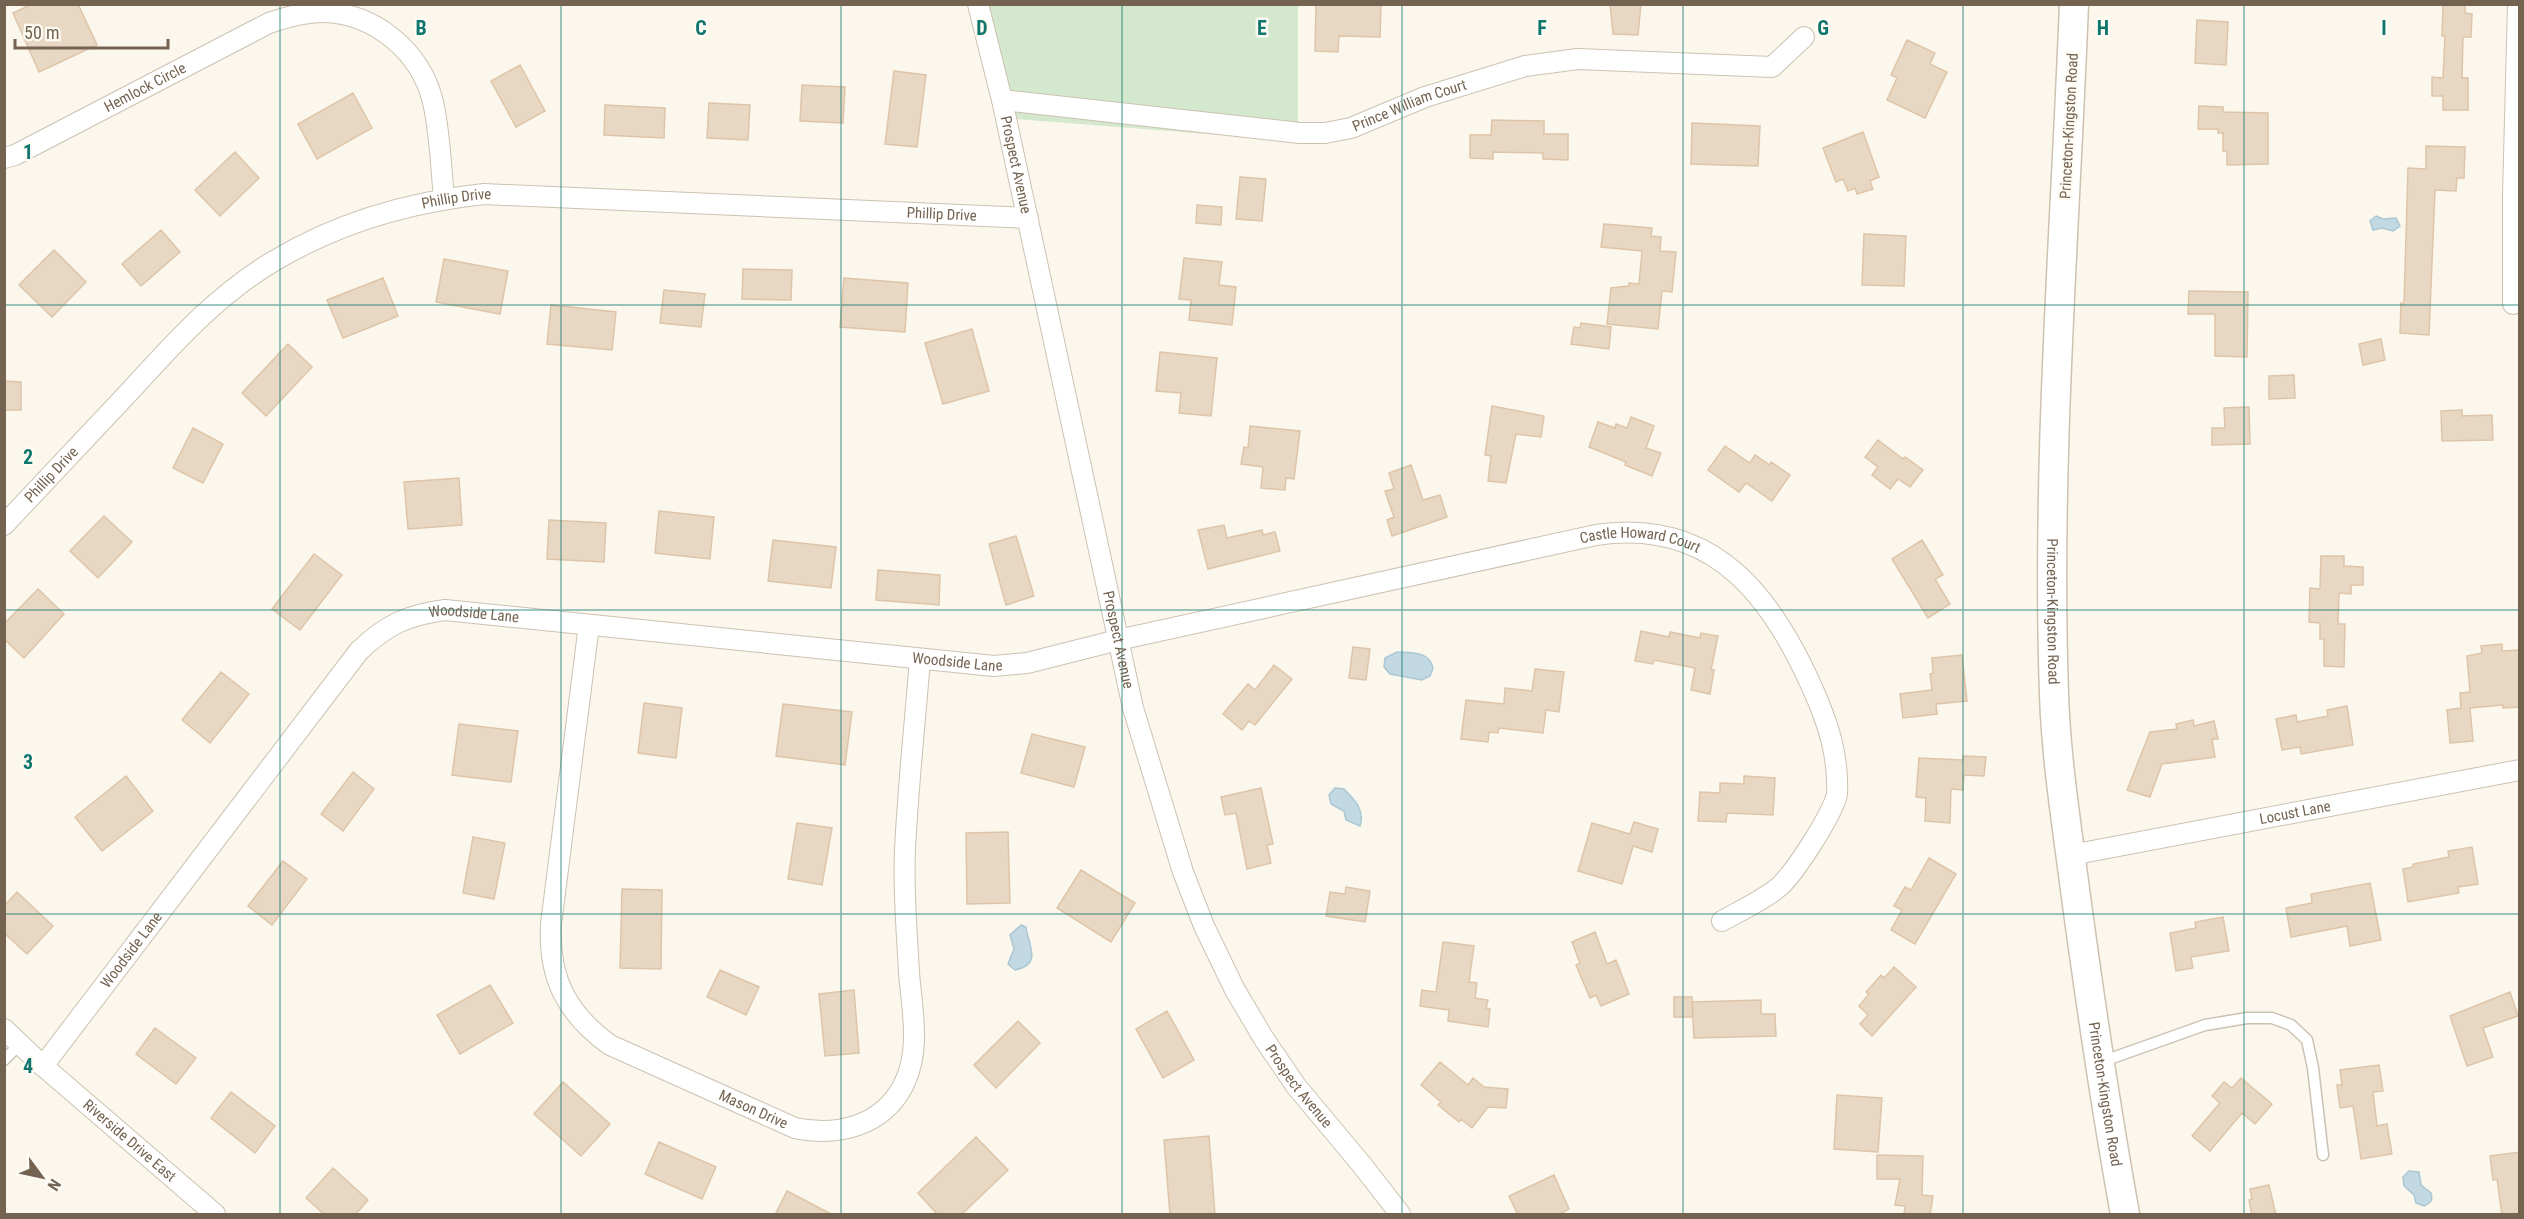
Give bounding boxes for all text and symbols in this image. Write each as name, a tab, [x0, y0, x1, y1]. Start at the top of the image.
scale bar	[15, 12, 168, 50]
text: B	[415, 16, 427, 40]
text: C	[695, 16, 707, 40]
text: D	[976, 16, 988, 40]
text: E	[1257, 16, 1267, 40]
text: F	[1537, 16, 1547, 40]
text: G	[1817, 16, 1829, 40]
text: H	[2097, 16, 2109, 40]
text: I	[2381, 16, 2387, 40]
text: 50 m	[24, 22, 59, 43]
street label: Princeton-Kingston Road	[2056, 53, 2082, 199]
street label: Hemlock Circle	[101, 59, 189, 116]
street label: Prince William Court	[1350, 76, 1469, 135]
street label: Prospect Avenue	[997, 114, 1035, 215]
text: 1	[23, 140, 33, 164]
street label: Phillip Drive	[420, 185, 492, 213]
street label: Phillip Drive	[906, 204, 977, 225]
street label: Phillip Drive	[21, 443, 82, 506]
text: 2	[23, 445, 33, 469]
street label: Castle Howard Court	[1578, 524, 1704, 557]
street label: Princeton-Kingston Road	[2043, 538, 2063, 685]
street label: Prospect Avenue	[1099, 589, 1138, 690]
street label: Woodside Lane	[427, 601, 520, 626]
street label: Woodside Lane	[911, 649, 1003, 675]
text: 3	[23, 750, 33, 774]
street label: Locust Lane	[2258, 797, 2332, 828]
street label: Woodside Lane	[97, 908, 166, 991]
street label: Princeton-Kingston Road	[2085, 1021, 2125, 1168]
street label: Prospect Avenue	[1262, 1041, 1336, 1131]
text: 4	[23, 1054, 33, 1078]
street label: Mason Drive	[716, 1086, 791, 1133]
street label: Riverside Drive East	[79, 1096, 180, 1185]
north arrow	[12, 1147, 72, 1207]
text: N	[44, 1176, 65, 1194]

